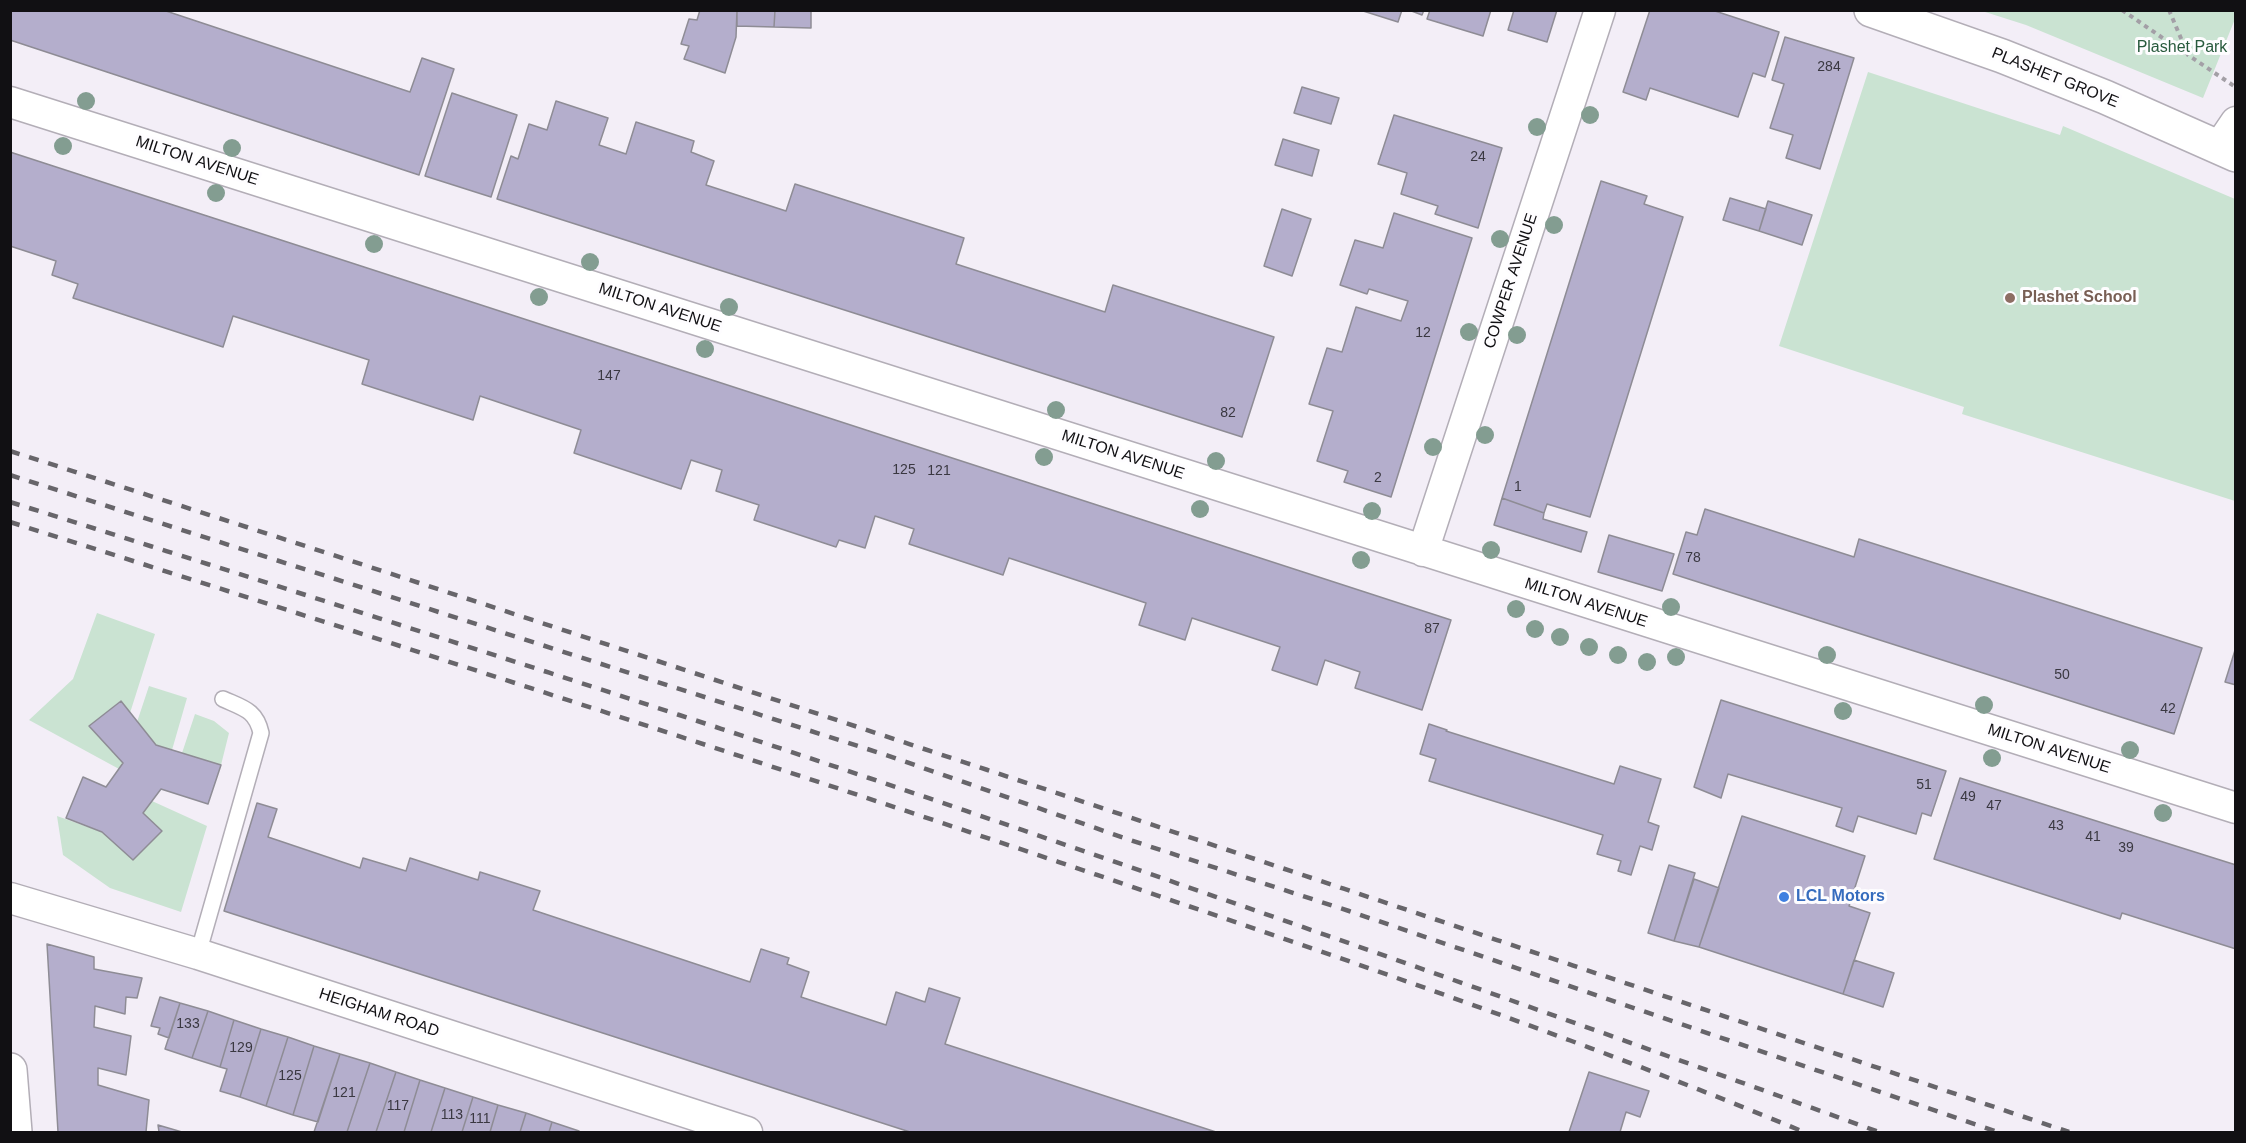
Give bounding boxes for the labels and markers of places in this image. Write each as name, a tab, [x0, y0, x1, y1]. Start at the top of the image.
place label: Plashet School	[2022, 288, 2137, 308]
marker: Plashet School	[2003, 291, 2017, 305]
place label: LCL Motors	[1796, 887, 1885, 907]
marker: LCL Motors	[1777, 890, 1791, 904]

